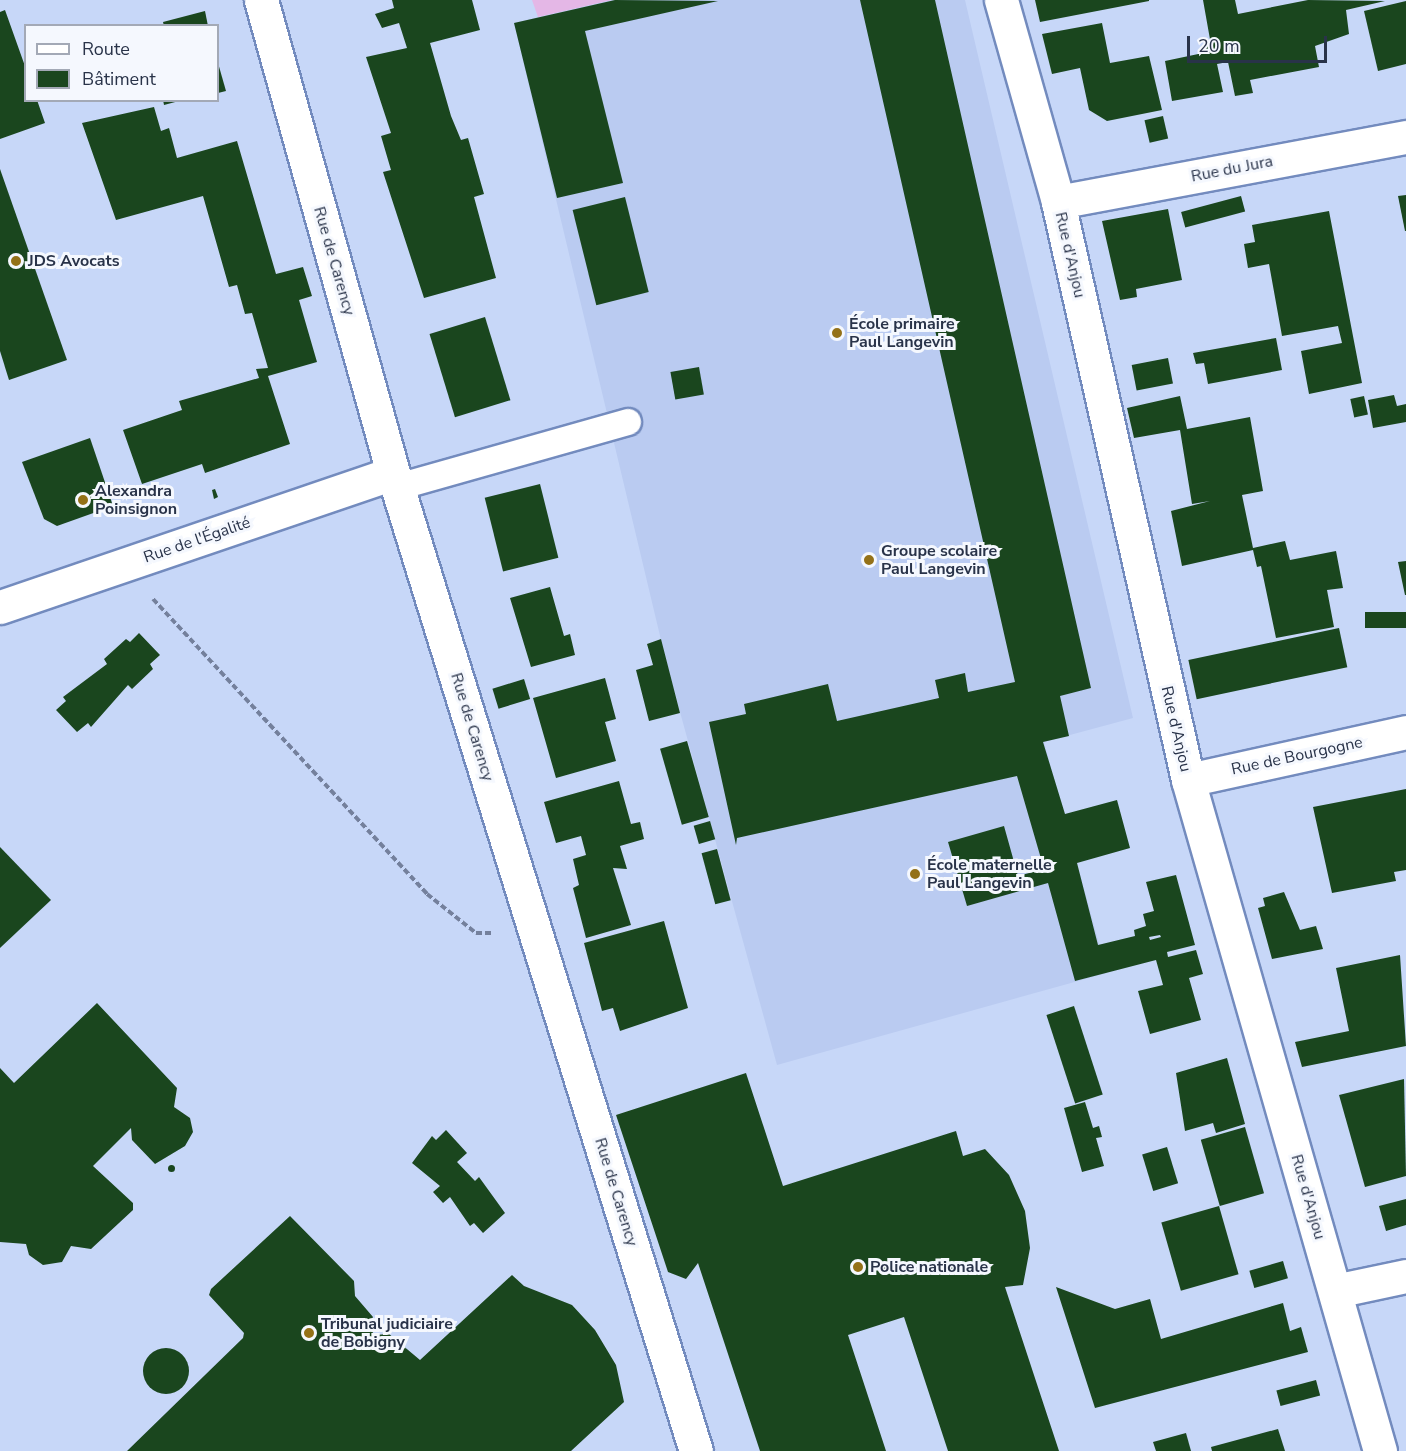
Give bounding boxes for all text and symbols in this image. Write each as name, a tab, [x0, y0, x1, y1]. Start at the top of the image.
legend	[24, 24, 219, 102]
scale bar	[1190, 24, 1330, 62]
text: 20 m	[1198, 34, 1240, 58]
text: Route	[82, 37, 130, 61]
text: Bâtiment	[82, 67, 156, 91]
street label: Rue du Jura	[1189, 152, 1275, 186]
street label: Rue de Carency	[309, 204, 359, 318]
street label: Rue d'Anjou	[1051, 210, 1089, 300]
place label: JDS Avocats	[28, 251, 119, 271]
marker: JDS Avocats	[9, 254, 23, 268]
place label: École primaire Paul Langevin	[849, 314, 955, 352]
marker: École primaire Paul Langevin	[830, 326, 844, 340]
place label: Alexandra Poinsignon	[95, 481, 177, 519]
marker: Alexandra Poinsignon	[76, 493, 90, 507]
street label: Rue de l'Égalité	[141, 513, 253, 567]
place label: Groupe scolaire Paul Langevin	[881, 541, 997, 579]
marker: Groupe scolaire Paul Langevin	[862, 553, 876, 567]
street label: Rue de Carency	[446, 671, 498, 783]
street label: Rue d'Anjou	[1157, 684, 1195, 774]
street label: Rue de Bourgogne	[1230, 733, 1364, 779]
place label: École maternelle Paul Langevin	[927, 855, 1052, 893]
marker: École maternelle Paul Langevin	[908, 867, 922, 881]
street label: Rue de Carency	[590, 1136, 642, 1248]
street label: Rue d'Anjou	[1287, 1152, 1329, 1242]
place label: Police nationale	[870, 1257, 988, 1277]
marker: Police nationale	[851, 1260, 865, 1274]
place label: Tribunal judiciaire de Bobigny	[321, 1314, 453, 1352]
marker: Tribunal judiciaire de Bobigny	[302, 1326, 316, 1340]

